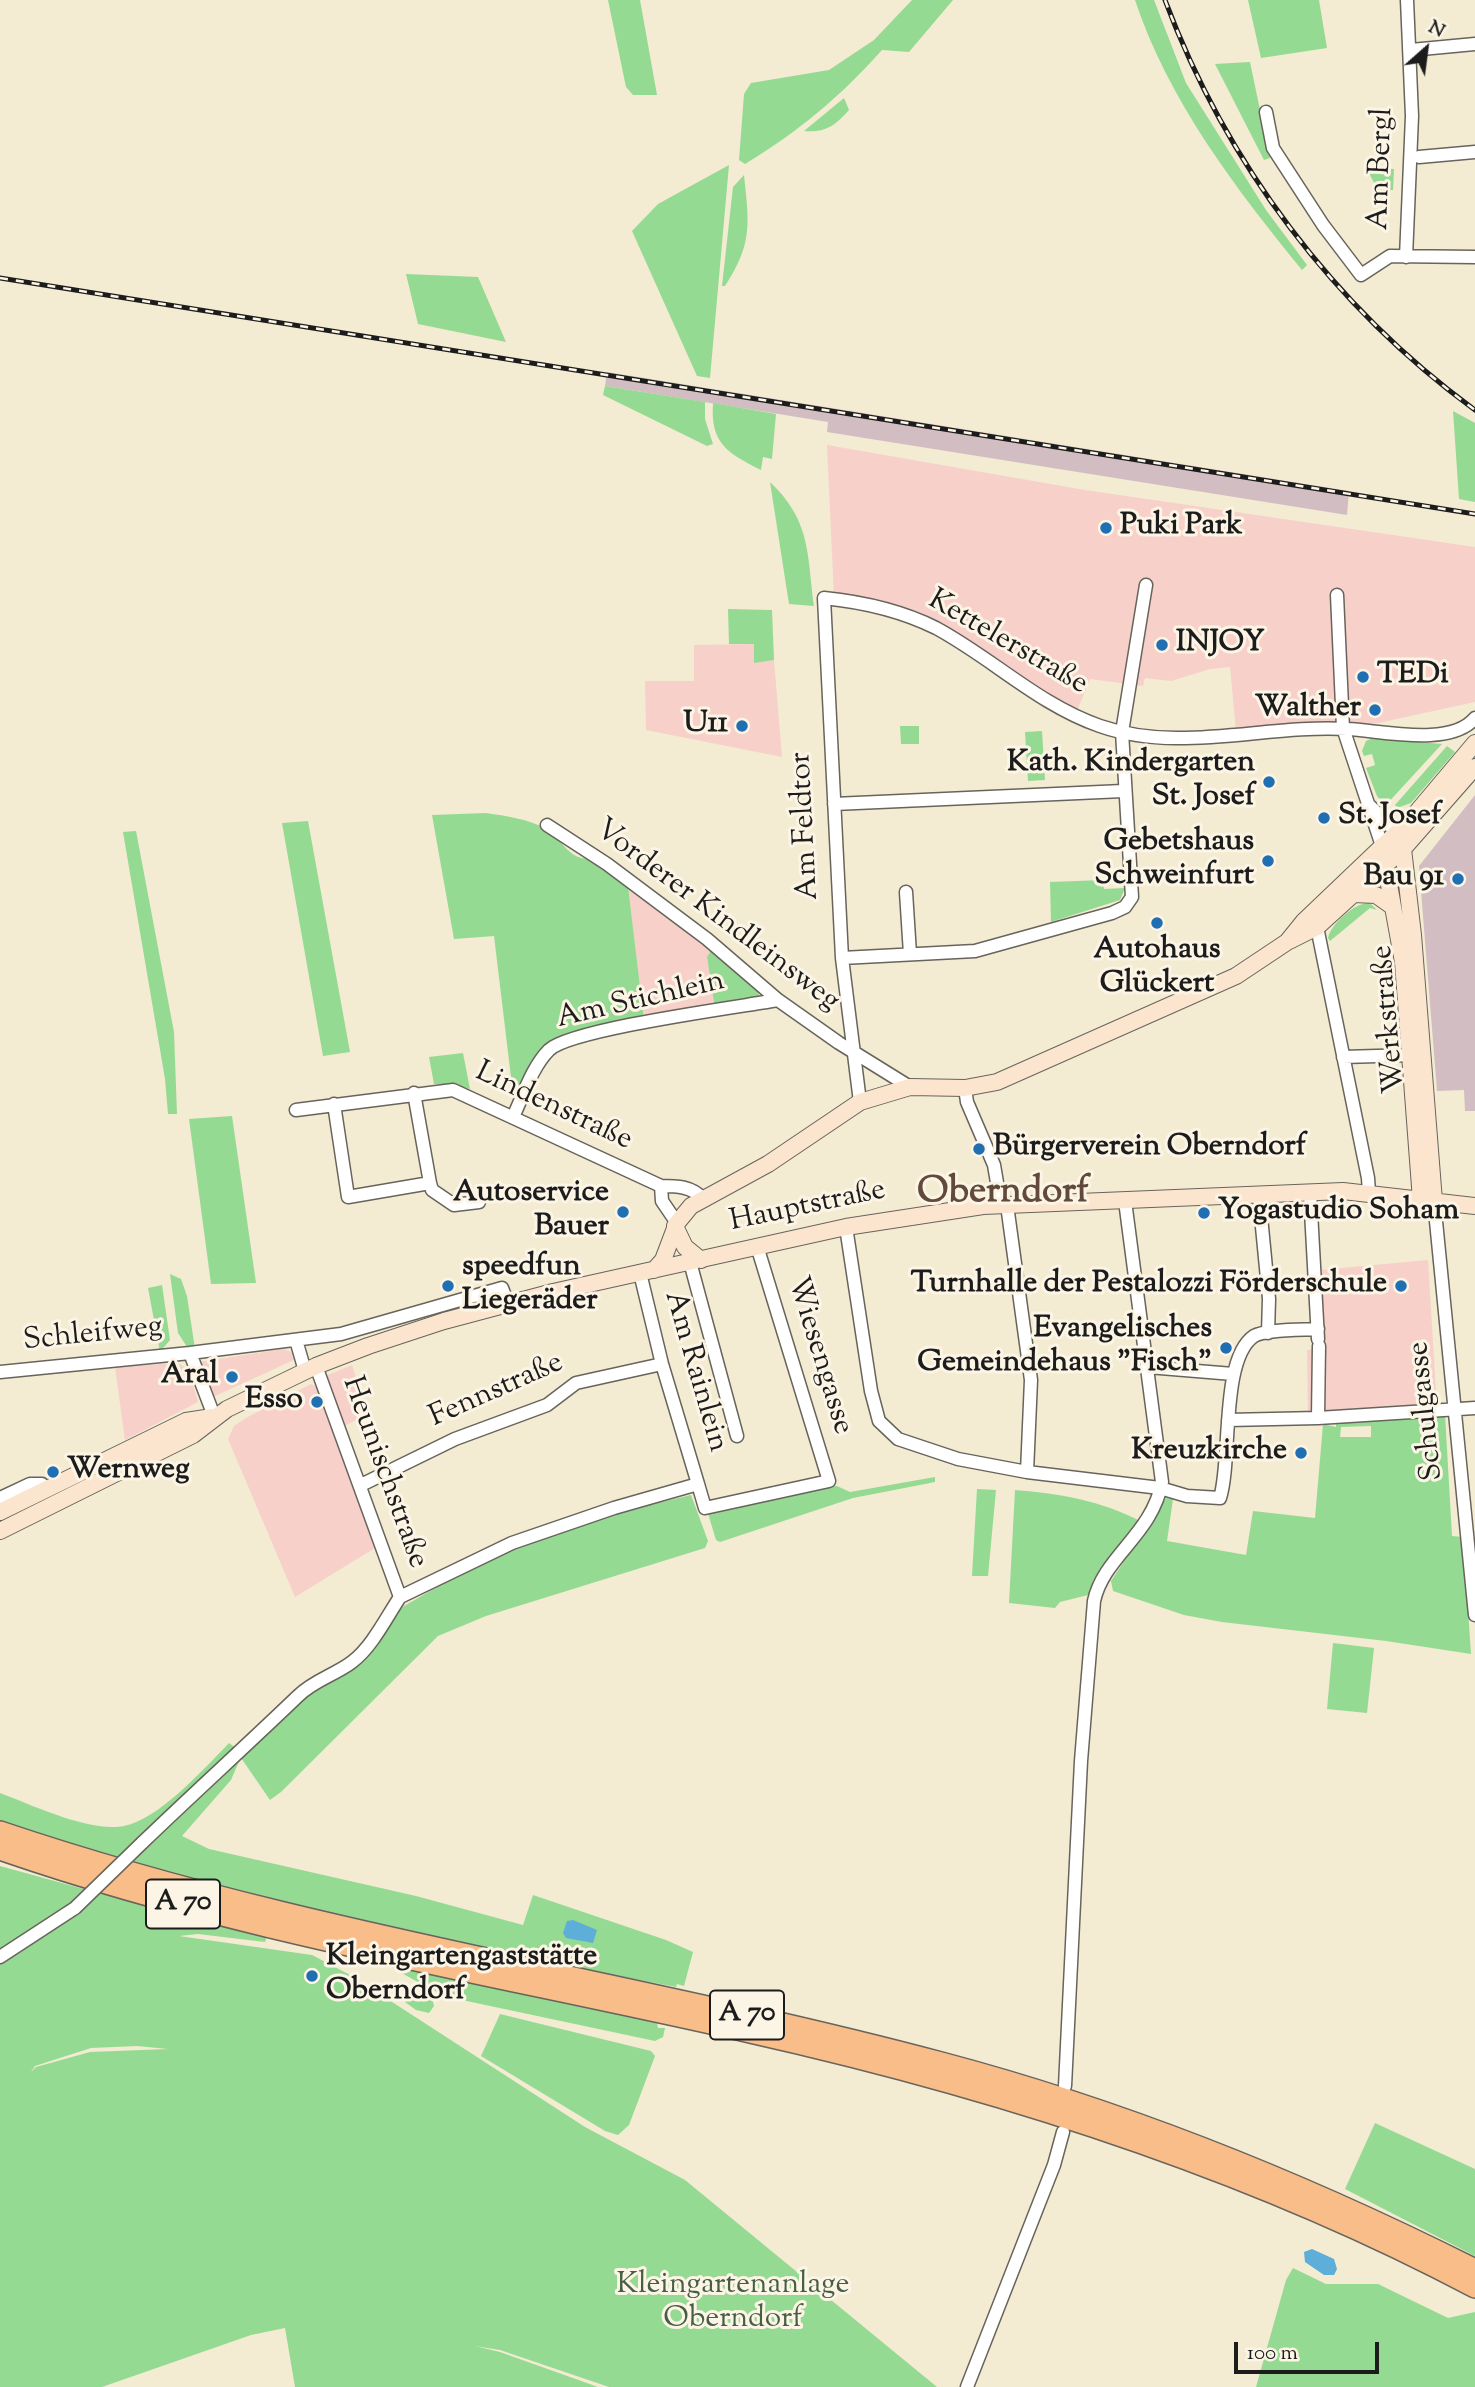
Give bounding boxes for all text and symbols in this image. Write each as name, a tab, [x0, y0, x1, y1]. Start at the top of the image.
north arrow	[1391, 14, 1461, 84]
text: N	[1423, 15, 1449, 45]
street label: Am Bergl	[1363, 107, 1403, 231]
place label: Puki Park	[1120, 510, 1242, 546]
marker: Puki Park	[1098, 520, 1114, 536]
street label: Kettelerstraße	[921, 584, 1093, 704]
place label: INJOY	[1176, 627, 1265, 663]
marker: INJOY	[1154, 637, 1170, 653]
place label: TEDi	[1377, 659, 1448, 695]
marker: TEDi	[1355, 669, 1371, 685]
place label: Walther	[1255, 692, 1361, 728]
marker: Walther	[1367, 702, 1383, 718]
place label: U11	[683, 708, 728, 744]
marker: U11	[734, 718, 750, 734]
place label: Kath. Kindergarten St. Josef	[1007, 747, 1255, 818]
street label: Am Feldtor	[785, 751, 829, 901]
marker: Kath. Kindergarten St. Josef	[1261, 774, 1277, 790]
place label: St. Josef	[1338, 800, 1441, 836]
marker: St. Josef	[1316, 810, 1332, 826]
street label: Vorderer Kindleinsweg	[586, 813, 846, 1021]
place label: Gebetshaus Schweinfurt	[1094, 826, 1254, 896]
marker: Gebetshaus Schweinfurt	[1260, 853, 1276, 869]
place label: Bau 91	[1363, 861, 1444, 897]
marker: Bau 91	[1450, 871, 1466, 887]
marker: Autohaus Glückert	[1149, 915, 1165, 931]
place label: Autohaus Glückert	[1093, 934, 1221, 1004]
street label: Werkstraße	[1367, 943, 1415, 1095]
street label: Am Stichlein	[553, 965, 729, 1039]
street label: Lindenstraße	[469, 1056, 637, 1160]
place label: Bürgerverein Oberndorf	[993, 1131, 1306, 1167]
marker: Bürgerverein Oberndorf	[971, 1141, 987, 1157]
district label: Oberndorf	[917, 1173, 1089, 1217]
street label: Hauptstraße	[727, 1174, 889, 1242]
place label: Autoservice Bauer	[453, 1177, 609, 1248]
place label: Yogastudio Soham	[1218, 1195, 1459, 1231]
marker: Autoservice Bauer	[615, 1204, 631, 1220]
marker: Yogastudio Soham	[1196, 1205, 1212, 1221]
place label: speedfun Liegeräder	[462, 1251, 597, 1322]
place label: Turnhalle der Pestalozzi Förderschule	[911, 1268, 1387, 1304]
street label: Wiesengasse	[777, 1273, 859, 1439]
marker: speedfun Liegeräder	[440, 1278, 456, 1294]
marker: Turnhalle der Pestalozzi Förderschule	[1393, 1278, 1409, 1294]
street label: Am Rainlein	[654, 1288, 734, 1456]
street label: Schleifweg	[21, 1311, 165, 1361]
place label: Evangelisches Gemeindehaus "Fisch"	[917, 1313, 1212, 1384]
marker: Evangelisches Gemeindehaus "Fisch"	[1218, 1340, 1234, 1356]
street label: Schulgasse	[1403, 1340, 1453, 1482]
street label: Fennstraße	[425, 1347, 569, 1437]
place label: Aral	[161, 1359, 218, 1395]
marker: Aral	[224, 1369, 240, 1385]
street label: Heunischstraße	[332, 1372, 434, 1574]
place label: Esso	[245, 1384, 303, 1420]
marker: Esso	[309, 1394, 325, 1410]
place label: Kreuzkirche	[1131, 1435, 1287, 1471]
marker: Kreuzkirche	[1293, 1445, 1309, 1461]
place label: Wernweg	[67, 1454, 190, 1490]
marker: Wernweg	[45, 1464, 61, 1480]
road number: A 70	[146, 1880, 220, 1928]
place label: Kleingartengaststätte Oberndorf	[326, 1941, 597, 2011]
marker: Kleingartengaststätte Oberndorf	[304, 1968, 320, 1984]
road number: A 70	[710, 1990, 784, 2039]
park label: Kleingartenanlage Oberndorf	[617, 2269, 849, 2340]
scale bar	[1237, 2328, 1382, 2372]
text: 100 m	[1247, 2339, 1298, 2369]

